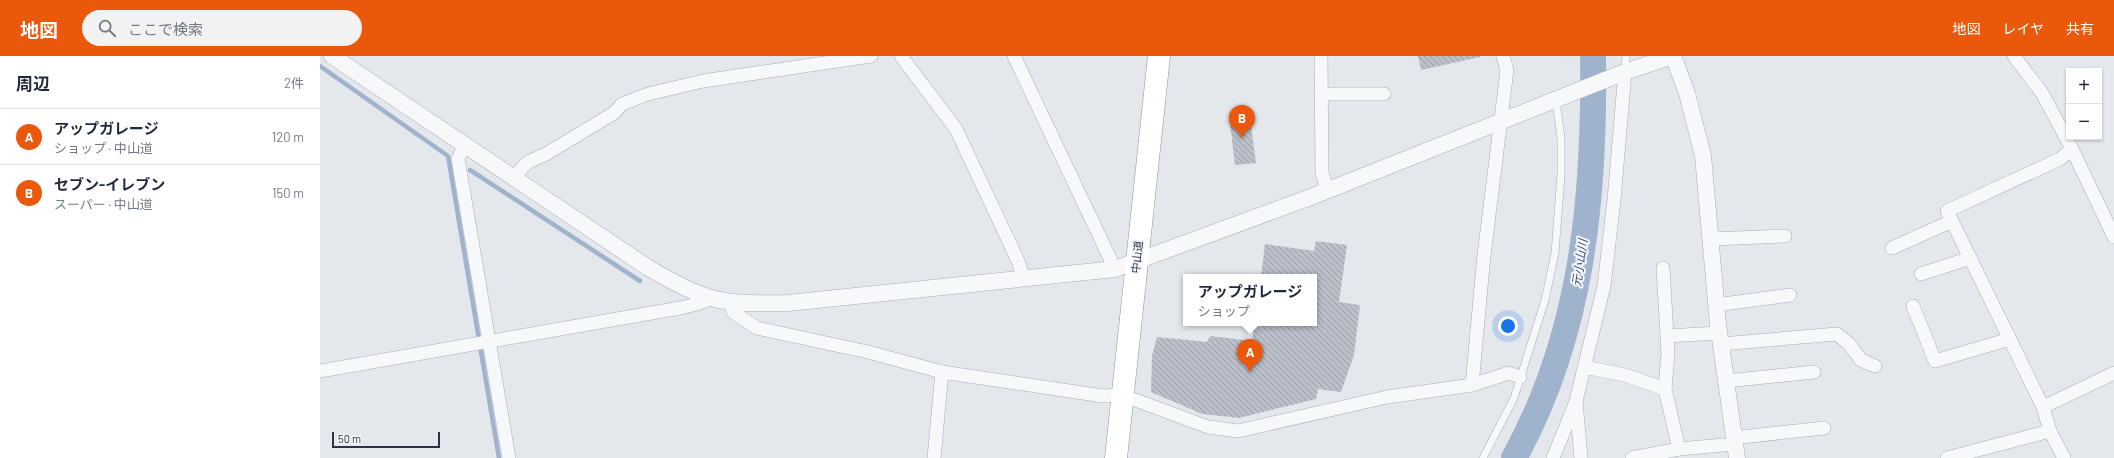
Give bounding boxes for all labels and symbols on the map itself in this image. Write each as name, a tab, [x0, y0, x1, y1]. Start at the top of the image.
pin: B	[1229, 105, 1255, 138]
water label: 元小山川	[1569, 236, 1590, 288]
street label: 中山道	[1128, 240, 1145, 274]
your location	[1498, 316, 1518, 336]
pin: A	[1237, 339, 1263, 372]
scale bar	[332, 430, 440, 449]

